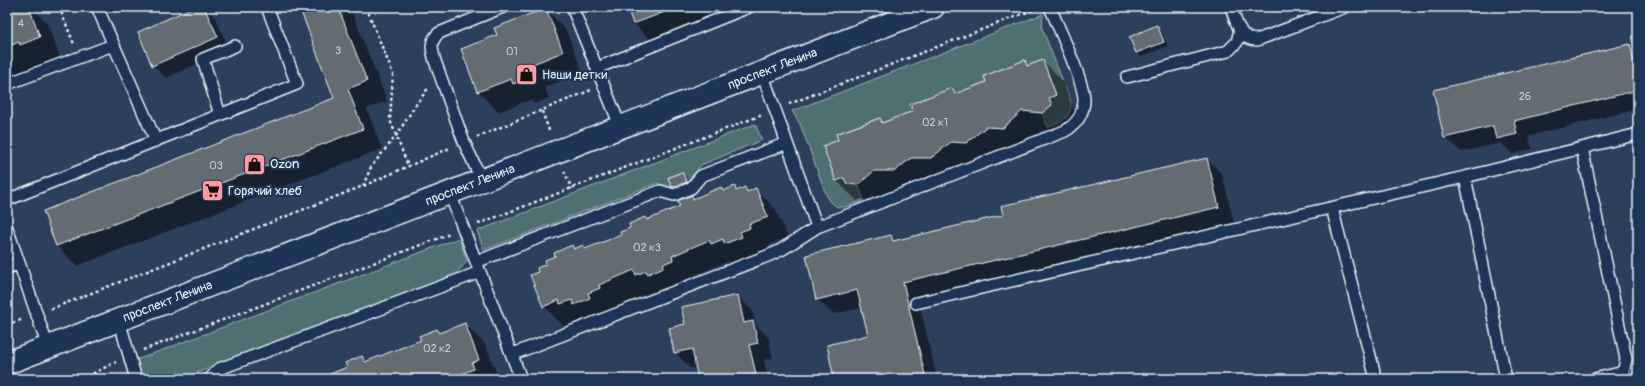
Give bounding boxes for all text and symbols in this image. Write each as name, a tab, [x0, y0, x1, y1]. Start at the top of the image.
house number: 4	[18, 17, 25, 30]
house number: 3	[335, 44, 341, 57]
street label: проспект Ленина	[725, 44, 819, 93]
house number: 01	[506, 45, 518, 58]
shop icon: Наши детки	[513, 62, 539, 88]
place label: Наши детки	[542, 67, 608, 83]
house number: 26	[1519, 90, 1531, 103]
house number: 02 к1	[922, 116, 948, 129]
shop icon: Ozon	[241, 151, 267, 177]
place label: Ozon	[270, 156, 299, 172]
house number: 03	[209, 159, 223, 172]
street label: проспект Ленина	[423, 161, 517, 209]
supermarket icon: Горячий хлеб	[200, 178, 226, 204]
place label: Горячий хлеб	[228, 183, 303, 199]
house number: 02 к3	[633, 241, 661, 254]
street label: проспект Ленина	[121, 277, 215, 326]
house number: 02 к2	[423, 342, 451, 355]

